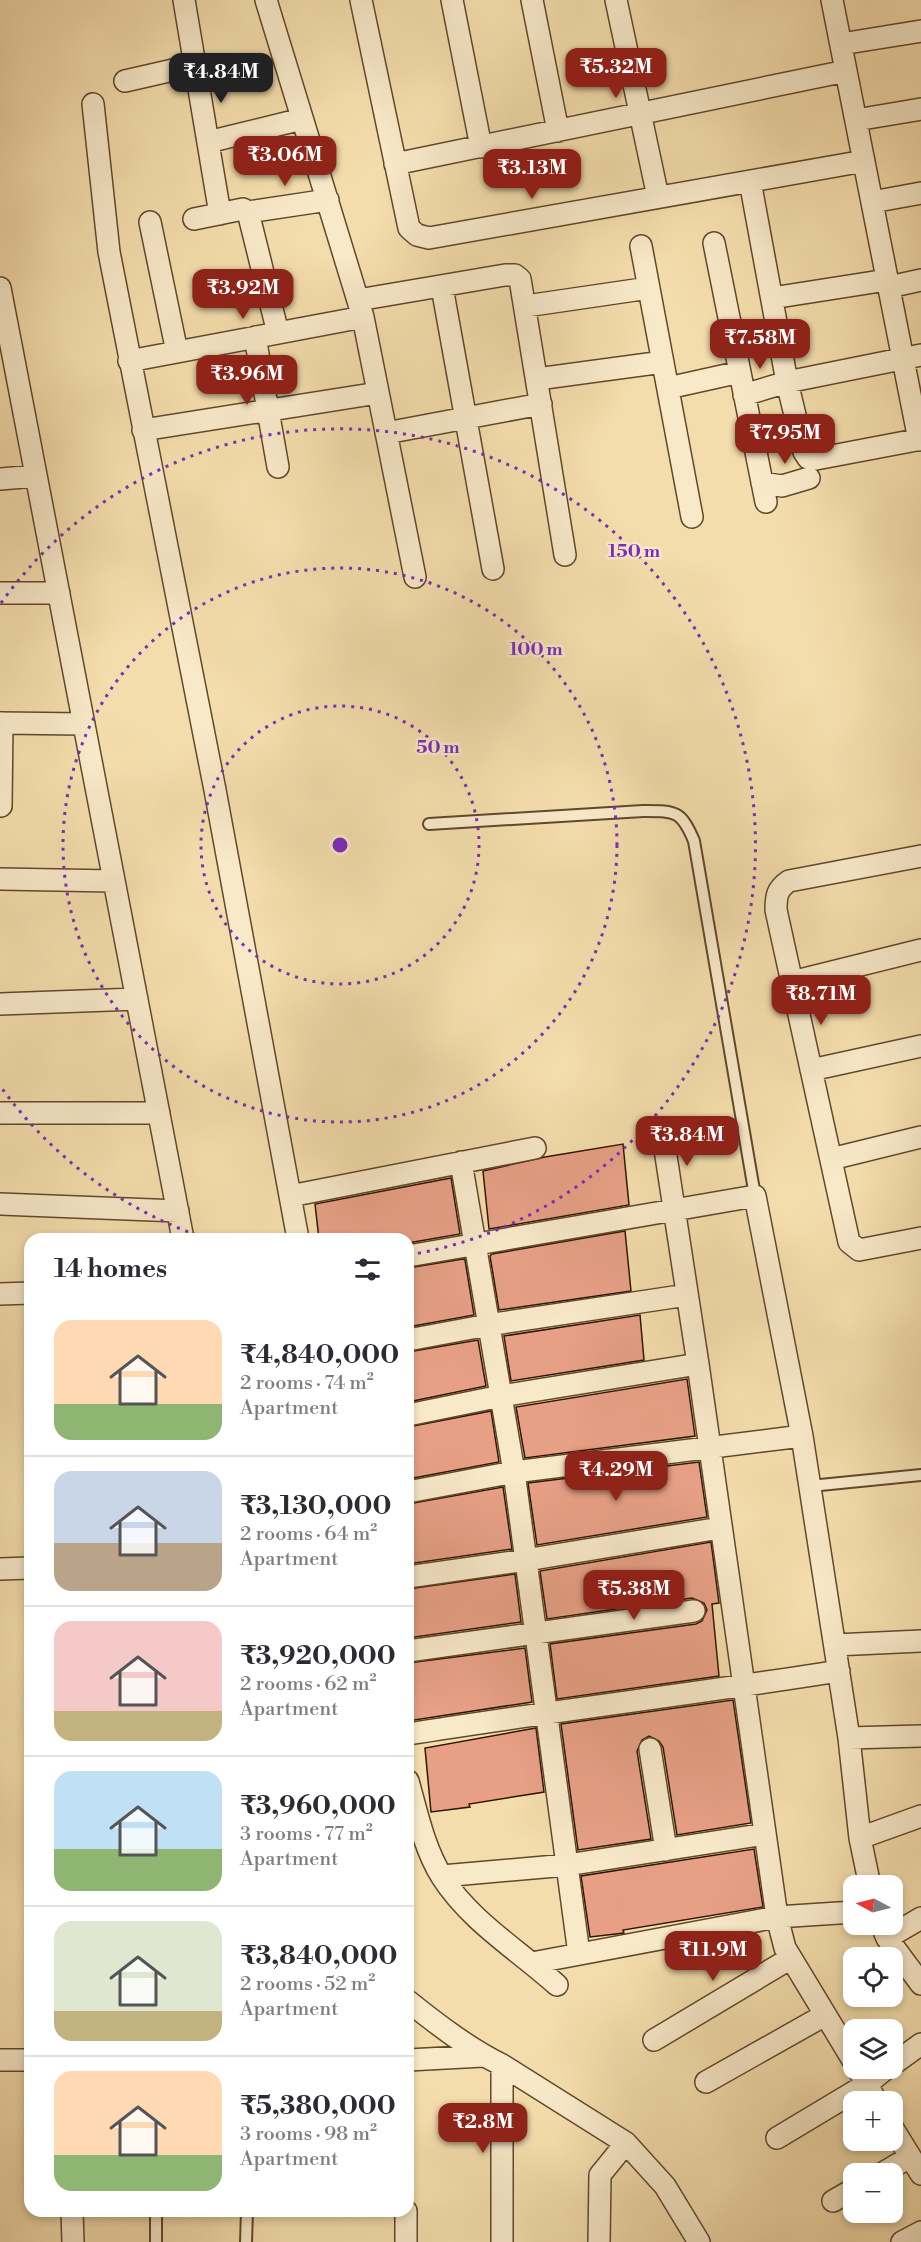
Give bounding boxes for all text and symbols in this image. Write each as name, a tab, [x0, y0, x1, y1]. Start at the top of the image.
pin: ₹5.32M	[567, 48, 665, 99]
pin: ₹4.84M	[172, 53, 270, 104]
text: ₹5.32M	[579, 55, 653, 80]
text: ₹4.84M	[183, 60, 259, 85]
pin: ₹3.06M	[236, 136, 334, 187]
text: ₹3.06M	[247, 143, 323, 168]
pin: ₹3.13M	[483, 149, 581, 200]
text: ₹3.13M	[497, 156, 567, 181]
pin: ₹3.92M	[194, 269, 292, 320]
text: ₹3.92M	[206, 276, 280, 301]
pin: ₹7.58M	[711, 319, 809, 370]
text: ₹7.58M	[724, 326, 796, 351]
pin: ₹3.96M	[198, 355, 296, 406]
text: ₹3.96M	[210, 362, 284, 387]
pin: ₹7.95M	[736, 414, 834, 465]
text: ₹7.95M	[749, 421, 821, 446]
text: 150 m	[608, 540, 661, 563]
text: 100 m	[509, 638, 563, 661]
text: 50 m	[416, 736, 460, 759]
centre of rings	[330, 835, 350, 855]
pin: ₹8.71M	[772, 975, 870, 1026]
text: ₹8.71M	[786, 982, 856, 1007]
pin: ₹3.84M	[638, 1116, 736, 1167]
text: ₹3.84M	[650, 1123, 724, 1148]
text: 14 homes	[54, 1253, 167, 1285]
icon: filters	[351, 1253, 384, 1286]
text: ₹4,840,000	[240, 1339, 399, 1371]
icon: home	[102, 1344, 174, 1416]
text: 2 rooms · 74 m²	[240, 1371, 374, 1396]
text: Apartment	[240, 1396, 338, 1421]
pin: ₹4.29M	[567, 1451, 665, 1502]
text: ₹4.29M	[579, 1458, 653, 1483]
text: ₹3,130,000	[240, 1490, 391, 1522]
icon: home	[102, 1495, 174, 1567]
text: 2 rooms · 64 m²	[240, 1522, 377, 1547]
text: Apartment	[240, 1547, 338, 1572]
pin: ₹5.38M	[585, 1570, 683, 1621]
text: ₹5.38M	[597, 1577, 671, 1602]
text: ₹3,920,000	[240, 1640, 396, 1672]
icon: home	[102, 1645, 174, 1717]
text: 2 rooms · 62 m²	[240, 1672, 376, 1697]
text: Apartment	[240, 1697, 338, 1722]
text: ₹3,960,000	[240, 1790, 396, 1822]
icon: home	[102, 1795, 174, 1867]
text: 3 rooms · 77 m²	[240, 1822, 373, 1847]
text: Apartment	[240, 1847, 338, 1872]
north arrow	[843, 1875, 903, 1935]
map controls	[843, 1875, 903, 2223]
pin: ₹11.9M	[664, 1931, 762, 1982]
text: ₹11.9M	[679, 1938, 747, 1963]
text: ₹3,840,000	[240, 1940, 397, 1972]
icon: home	[102, 1945, 174, 2017]
button: locate	[843, 1947, 903, 2007]
text: 2 rooms · 52 m²	[240, 1972, 375, 1997]
text: Apartment	[240, 1997, 338, 2022]
button: layers	[843, 2019, 903, 2079]
text: ₹5,380,000	[240, 2090, 396, 2122]
button: +	[843, 2091, 903, 2151]
icon: home	[102, 2095, 174, 2167]
pin: ₹2.8M	[441, 2103, 525, 2154]
text: ₹2.8M	[452, 2110, 514, 2135]
text: 3 rooms · 98 m²	[240, 2122, 377, 2147]
text: Apartment	[240, 2147, 338, 2172]
button: −	[843, 2163, 903, 2223]

